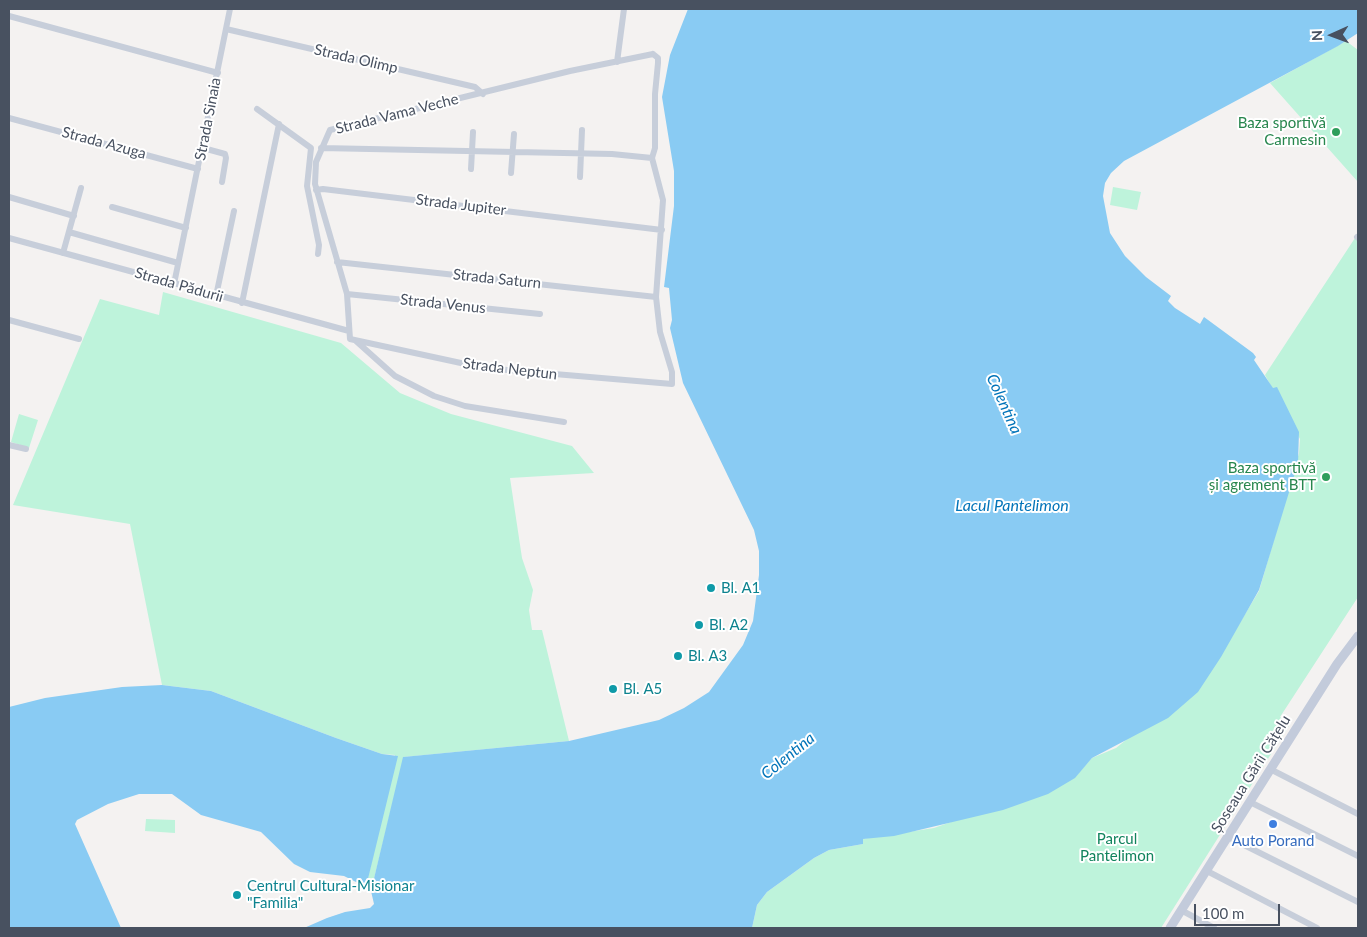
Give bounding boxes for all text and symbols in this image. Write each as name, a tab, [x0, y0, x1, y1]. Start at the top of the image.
north arrow	[1307, 10, 1357, 60]
text: N	[1308, 30, 1325, 41]
street label: Strada Olimp	[312, 41, 400, 77]
street label: Strada Sinaia	[191, 76, 225, 162]
street label: Strada Vama Veche	[334, 90, 460, 138]
place label: Baza sportivă Carmesin	[1238, 114, 1326, 149]
street label: Strada Azuga	[60, 123, 148, 163]
marker: Baza sportivă Carmesin	[1330, 126, 1342, 138]
street label: Strada Jupiter	[415, 191, 507, 219]
street label: Strada Pădurii	[133, 264, 225, 306]
street label: Strada Saturn	[452, 265, 542, 293]
street label: Strada Venus	[399, 291, 487, 317]
street label: Strada Neptun	[462, 354, 558, 384]
water label: Colentina	[982, 371, 1026, 437]
place label: Baza sportivă și agrement BTT	[1209, 459, 1316, 494]
marker: Baza sportivă și agrement BTT	[1320, 471, 1332, 483]
water label: Lacul Pantelimon	[955, 496, 1069, 516]
place label: Bl. A1	[721, 579, 760, 597]
marker: Bl. A1	[705, 582, 717, 594]
place label: Bl. A2	[709, 616, 748, 634]
marker: Bl. A2	[693, 619, 705, 631]
place label: Bl. A3	[688, 647, 727, 665]
marker: Bl. A3	[672, 650, 684, 662]
place label: Bl. A5	[623, 680, 662, 698]
marker: Bl. A5	[607, 683, 619, 695]
street label: Șoseaua Gării Cățelu	[1207, 712, 1295, 836]
water label: Colentina	[757, 729, 819, 783]
marker: Auto Porand	[1267, 818, 1279, 830]
park label: Parcul Pantelimon	[1080, 830, 1154, 865]
place label: Auto Porand	[1232, 832, 1314, 850]
place label: Centrul Cultural-Misionar "Familia"	[247, 877, 414, 912]
marker: Centrul Cultural-Misionar "Familia"	[231, 889, 243, 901]
scale bar	[1197, 894, 1283, 926]
text: 100 m	[1202, 904, 1244, 922]

